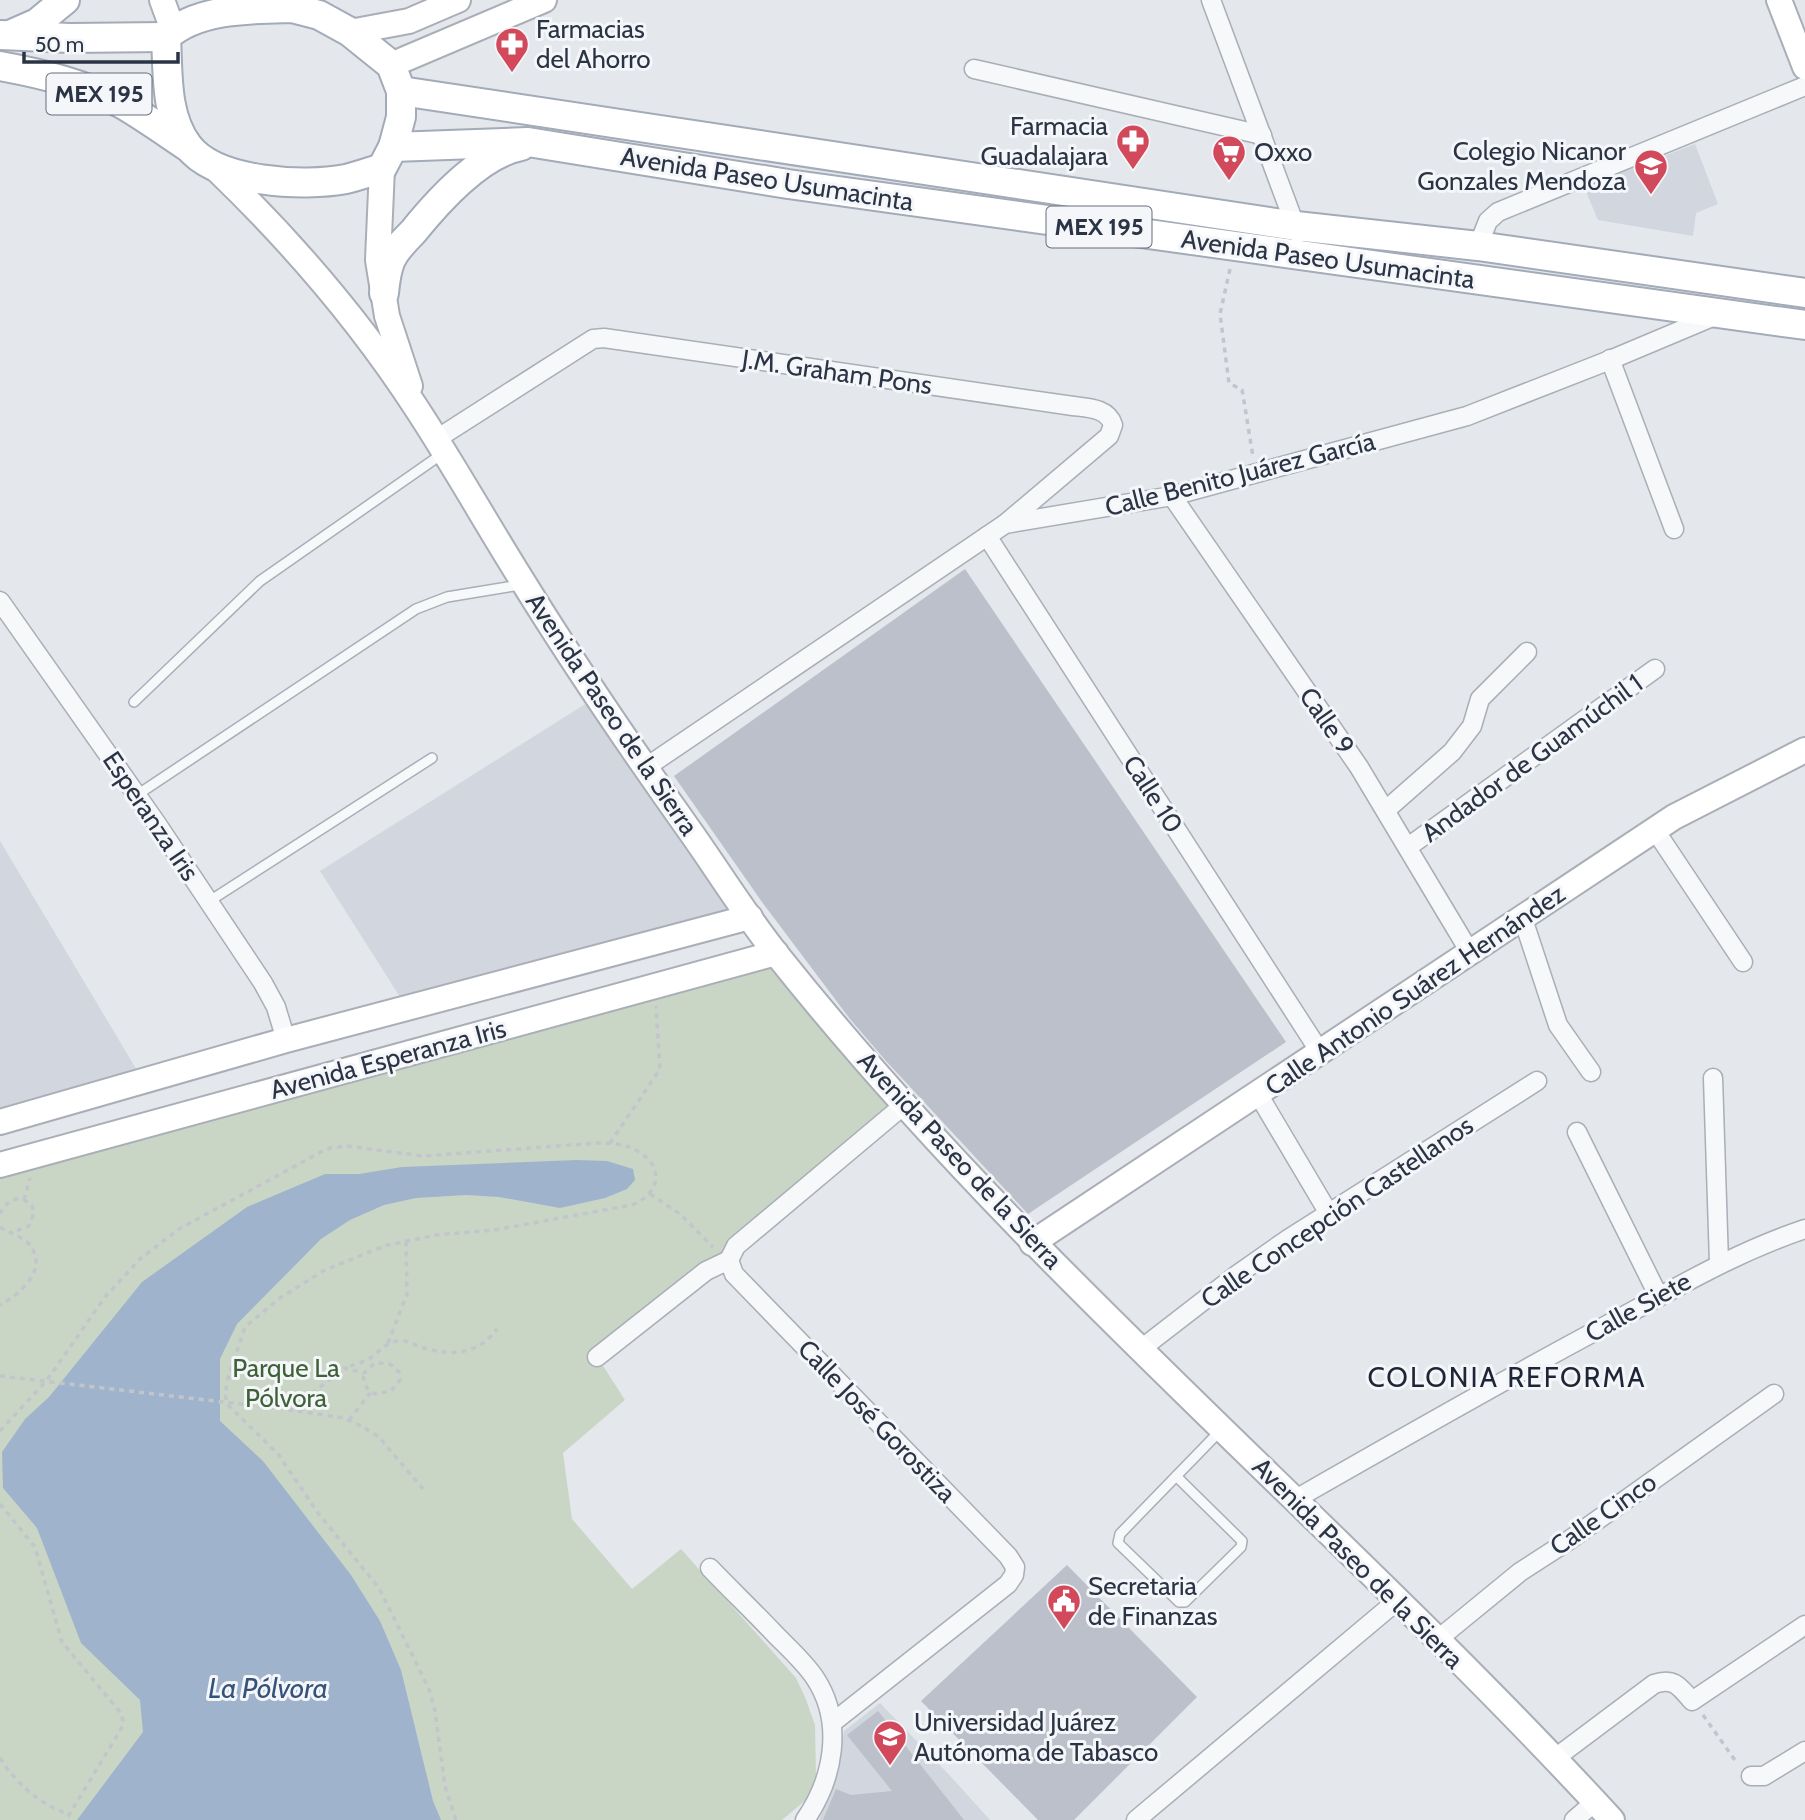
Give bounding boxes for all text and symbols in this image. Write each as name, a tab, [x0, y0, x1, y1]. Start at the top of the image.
place label: Farmacias del Ahorro	[536, 13, 651, 75]
scale bar	[24, 21, 178, 65]
pharmacy icon: Farmacias del Ahorro	[493, 25, 531, 74]
text: 50 m	[35, 32, 84, 57]
road number: MEX 195	[46, 74, 152, 114]
place label: Farmacia Guadalajara	[981, 110, 1109, 172]
pharmacy icon: Farmacia Guadalajara	[1114, 122, 1152, 171]
supermarket icon: Oxxo	[1210, 133, 1248, 182]
place label: Colegio Nicanor Gonzales Mendoza	[1417, 135, 1627, 197]
place label: Oxxo	[1254, 136, 1312, 168]
street label: Avenida Paseo Usumacinta	[618, 140, 916, 218]
school or university icon: Colegio Nicanor Gonzales Mendoza	[1632, 147, 1670, 196]
road number: MEX 195	[1046, 207, 1152, 248]
street label: Avenida Paseo Usumacinta	[1179, 223, 1477, 296]
street label: J.M. Graham Pons	[739, 343, 934, 401]
street label: Calle Benito Juárez García	[1102, 425, 1379, 523]
street label: Avenida Paseo de la Sierra	[519, 587, 705, 842]
street label: Andador de Guamúchil 1	[1415, 667, 1649, 849]
street label: Calle 9	[1293, 681, 1361, 761]
street label: Esperanza Iris	[96, 745, 206, 887]
street label: Calle 10	[1116, 749, 1190, 839]
street label: Calle Antonio Suárez Hernández	[1259, 878, 1571, 1102]
street label: Avenida Esperanza Iris	[266, 1012, 510, 1106]
street label: Avenida Paseo de la Sierra	[851, 1045, 1069, 1276]
street label: Calle Concepción Castellanos	[1195, 1109, 1479, 1315]
street label: Calle Siete	[1580, 1265, 1696, 1349]
street label: Calle José Gorostiza	[791, 1333, 963, 1509]
park label: Parque La Pólvora	[232, 1352, 340, 1414]
district label: COLONIA REFORMA	[1368, 1360, 1646, 1394]
street label: Avenida Paseo de la Sierra	[1246, 1451, 1471, 1676]
street label: Calle Cinco	[1544, 1466, 1662, 1562]
place label: Secretaria de Finanzas	[1088, 1570, 1218, 1632]
public building icon: Secretaria de Finanzas	[1045, 1582, 1083, 1631]
water label: La Pólvora	[208, 1671, 328, 1705]
place label: Universidad Juárez Autónoma de Tabasco	[914, 1706, 1158, 1768]
school or university icon: Universidad Juárez Autónoma de Tabasco	[871, 1718, 909, 1767]

